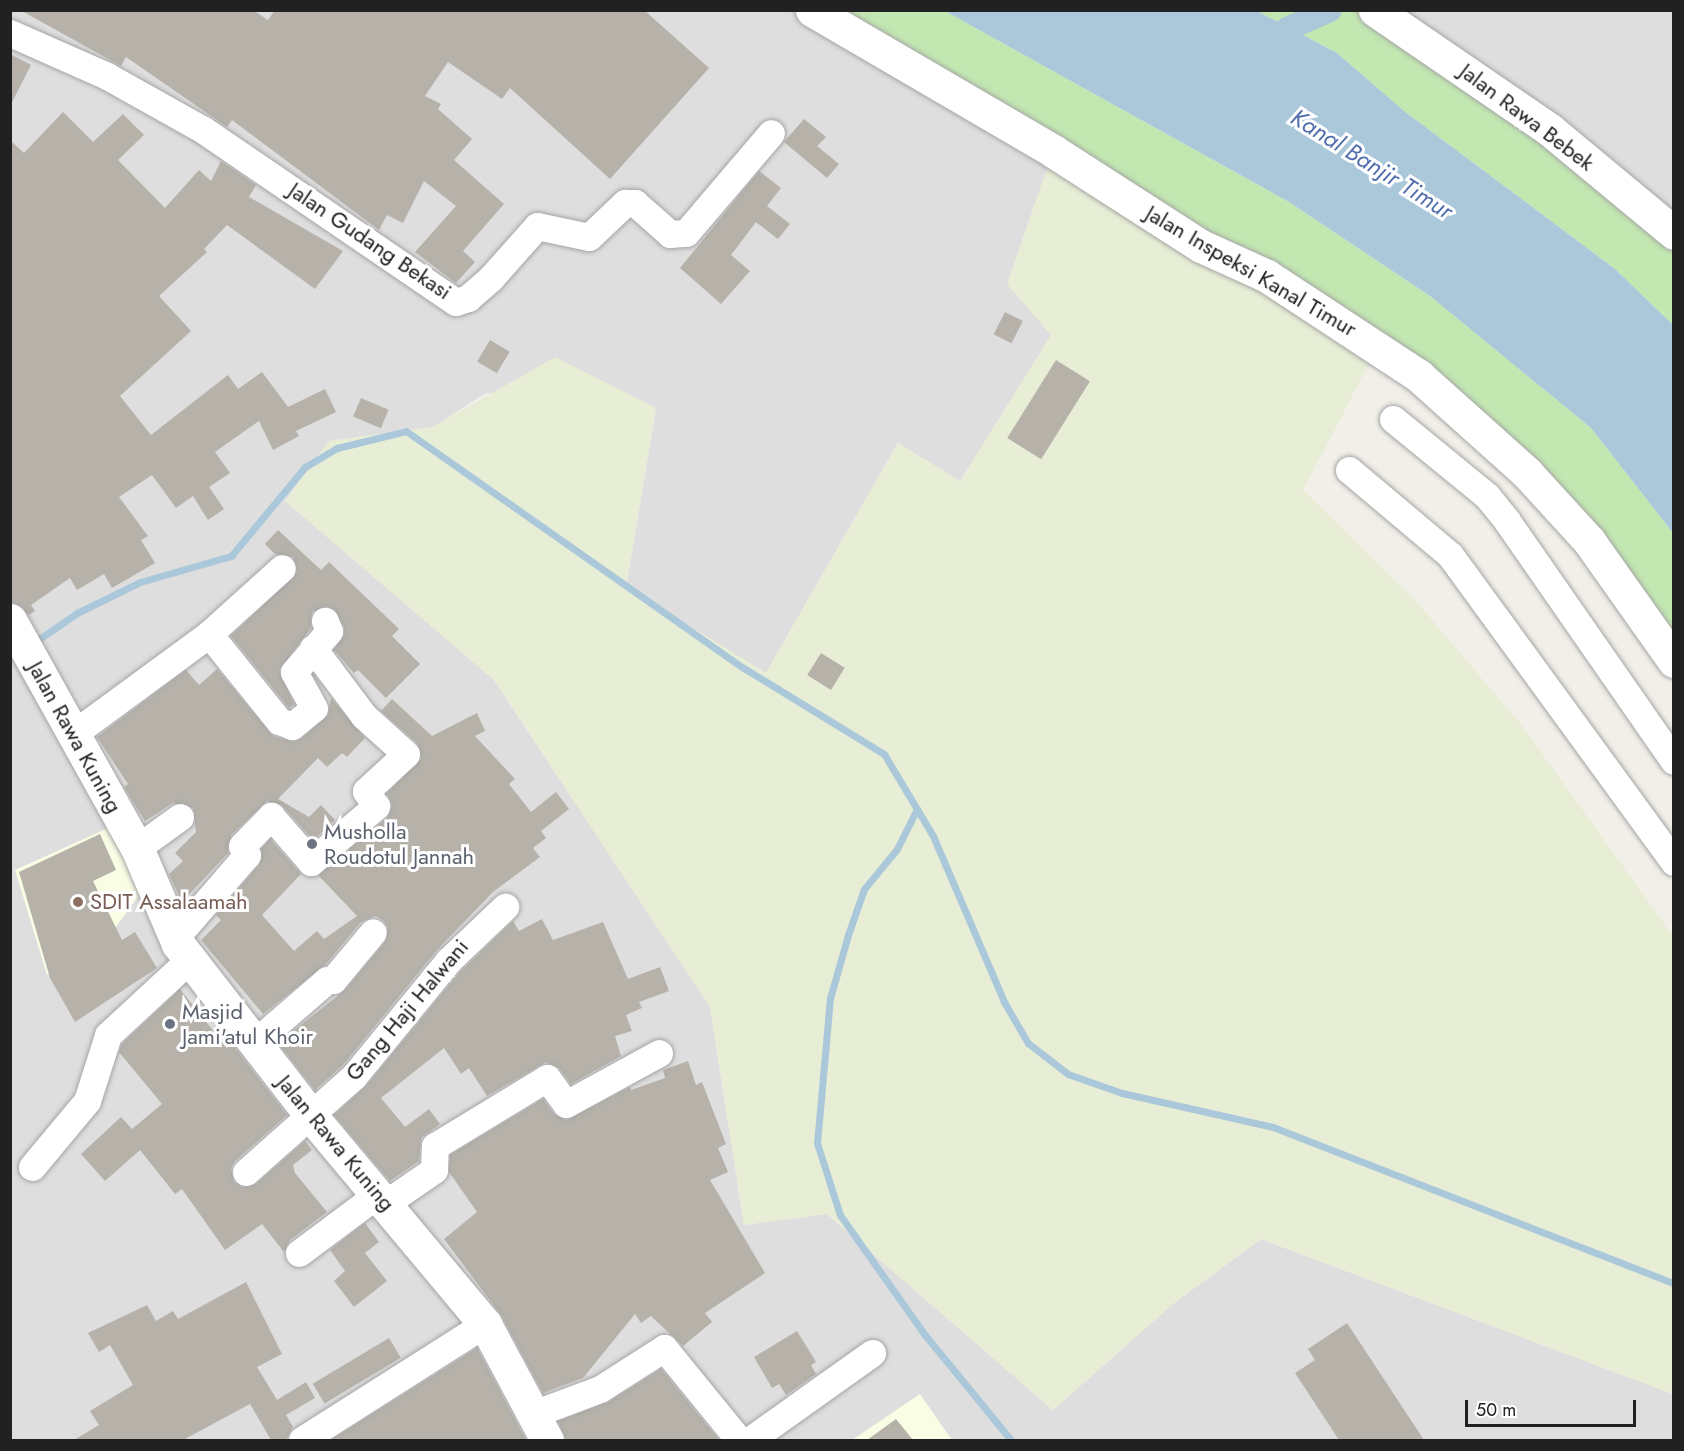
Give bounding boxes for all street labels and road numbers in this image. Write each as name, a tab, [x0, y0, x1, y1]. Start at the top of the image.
street label: Jalan Rawa Bebek	[1454, 58, 1600, 176]
street label: Jalan Gudang Bekasi	[284, 177, 456, 305]
street label: Jalan Inspeksi Kanal Timur	[1141, 200, 1361, 342]
street label: Jalan Rawa Kuning	[22, 657, 128, 817]
street label: Gang Haji Halwani	[340, 934, 474, 1086]
street label: Jalan Rawa Kuning	[271, 1070, 401, 1216]

